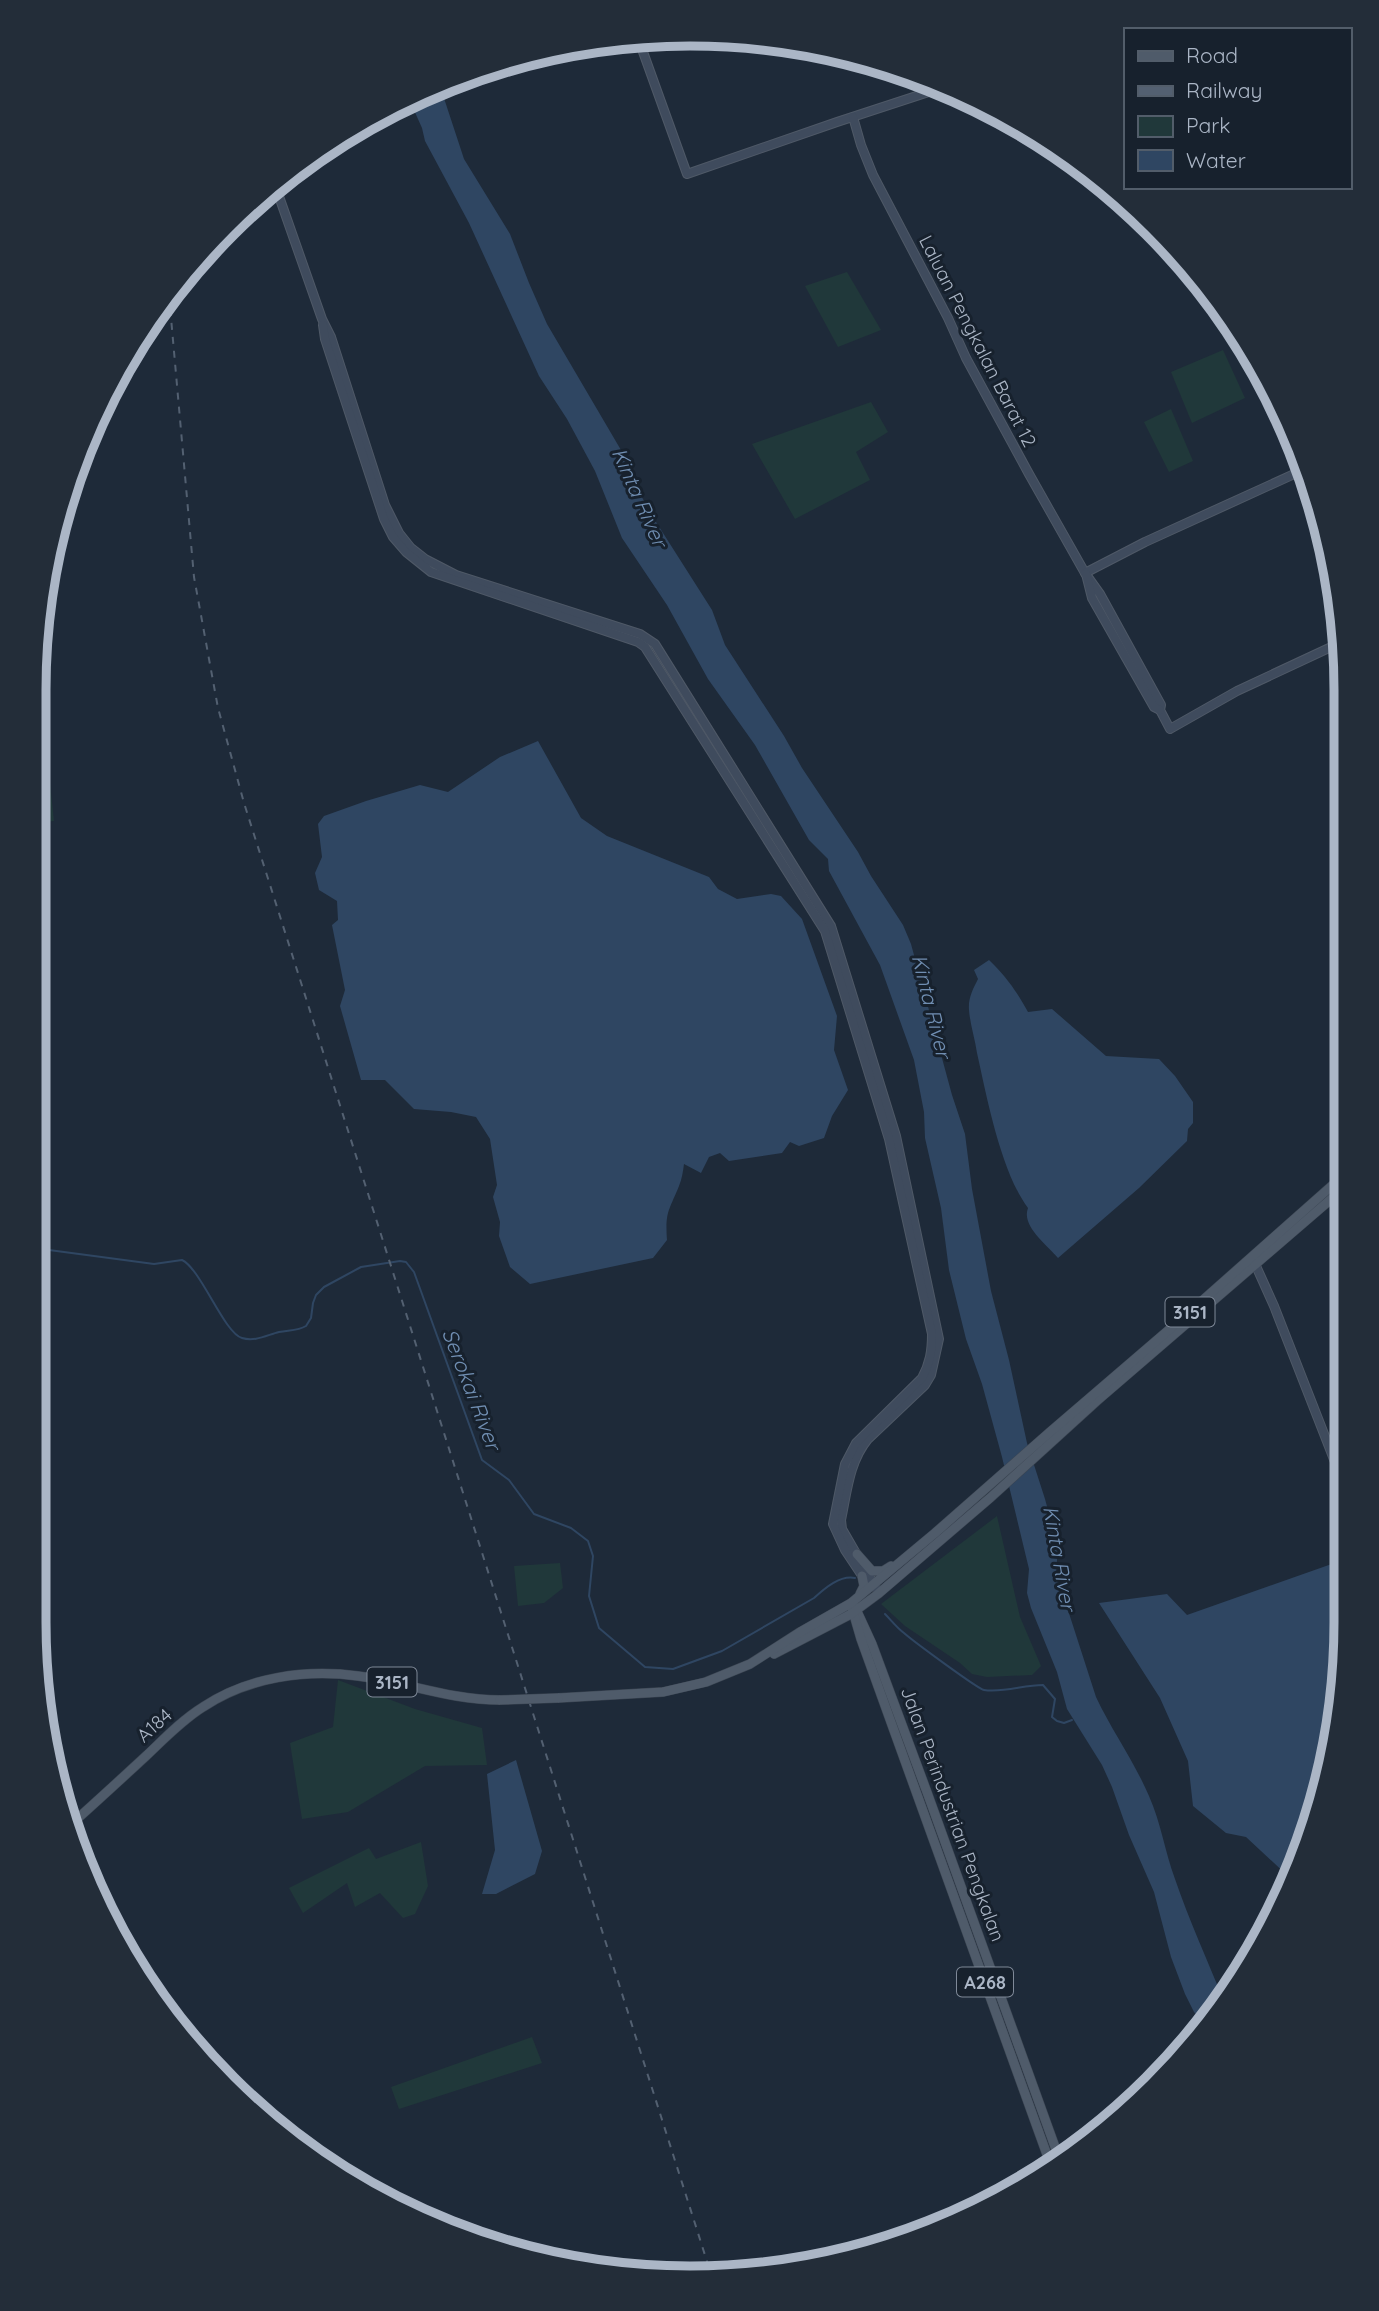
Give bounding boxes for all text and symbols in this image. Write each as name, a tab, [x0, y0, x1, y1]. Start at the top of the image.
legend	[1124, 28, 1351, 189]
text: Road	[1186, 42, 1238, 68]
text: Railway	[1186, 77, 1262, 103]
text: Park	[1186, 112, 1230, 138]
text: Water	[1186, 147, 1246, 173]
street label: Laluan Pengkalan Barat 12	[914, 231, 1042, 451]
water label: Kinta River	[607, 443, 675, 553]
water label: Kinta River	[907, 951, 958, 1063]
road number: 3151	[1166, 1297, 1214, 1326]
water label: Serokai River	[437, 1325, 508, 1456]
water label: Kinta River	[1038, 1504, 1083, 1615]
road number: 3151	[368, 1667, 416, 1696]
street label: Jalan Perindustrian Pengkalan	[896, 1684, 1010, 1944]
street label: A184	[131, 1703, 177, 1747]
road number: A268	[957, 1968, 1013, 1996]

